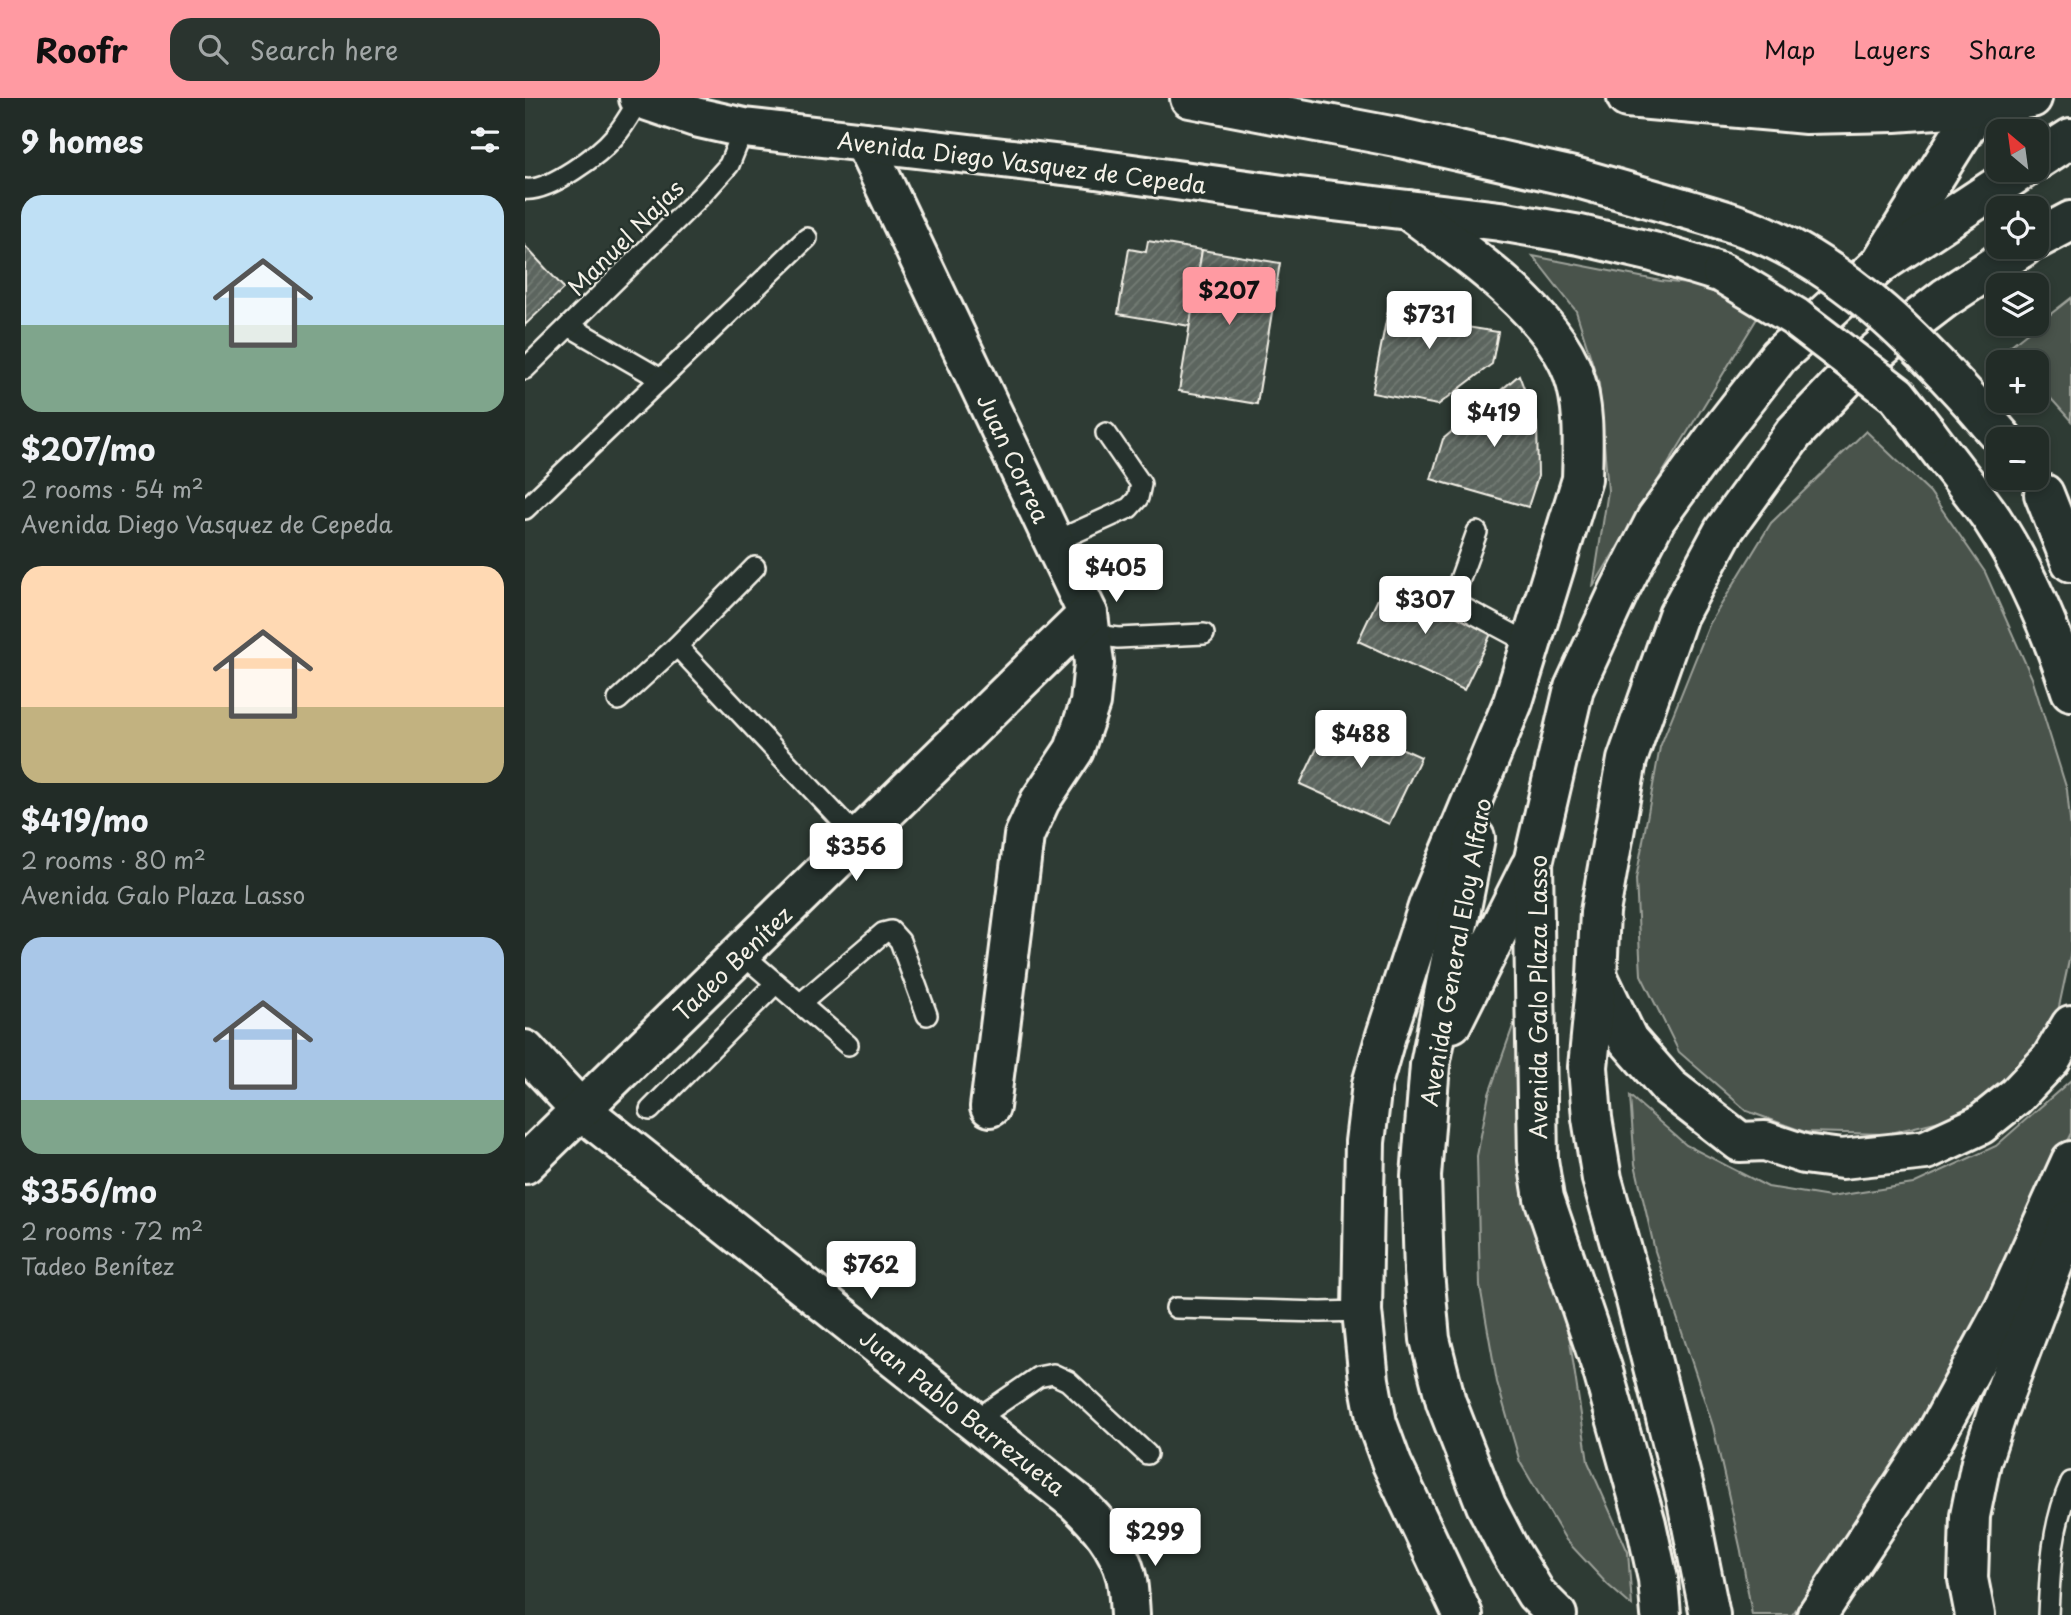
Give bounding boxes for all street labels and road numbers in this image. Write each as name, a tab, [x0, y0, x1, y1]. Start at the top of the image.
street label: Avenida Diego Vasquez de Cepeda	[835, 122, 1209, 202]
street label: Manuel Najas	[559, 171, 691, 303]
street label: Juan Correa	[969, 388, 1059, 529]
street label: Avenida General Eloy Alfaro	[1411, 795, 1499, 1109]
street label: Avenida Galo Plaza Lasso	[1520, 855, 1555, 1139]
street label: Tadeo Benítez	[665, 897, 799, 1029]
street label: Juan Pablo Barrezueta	[853, 1320, 1074, 1504]

